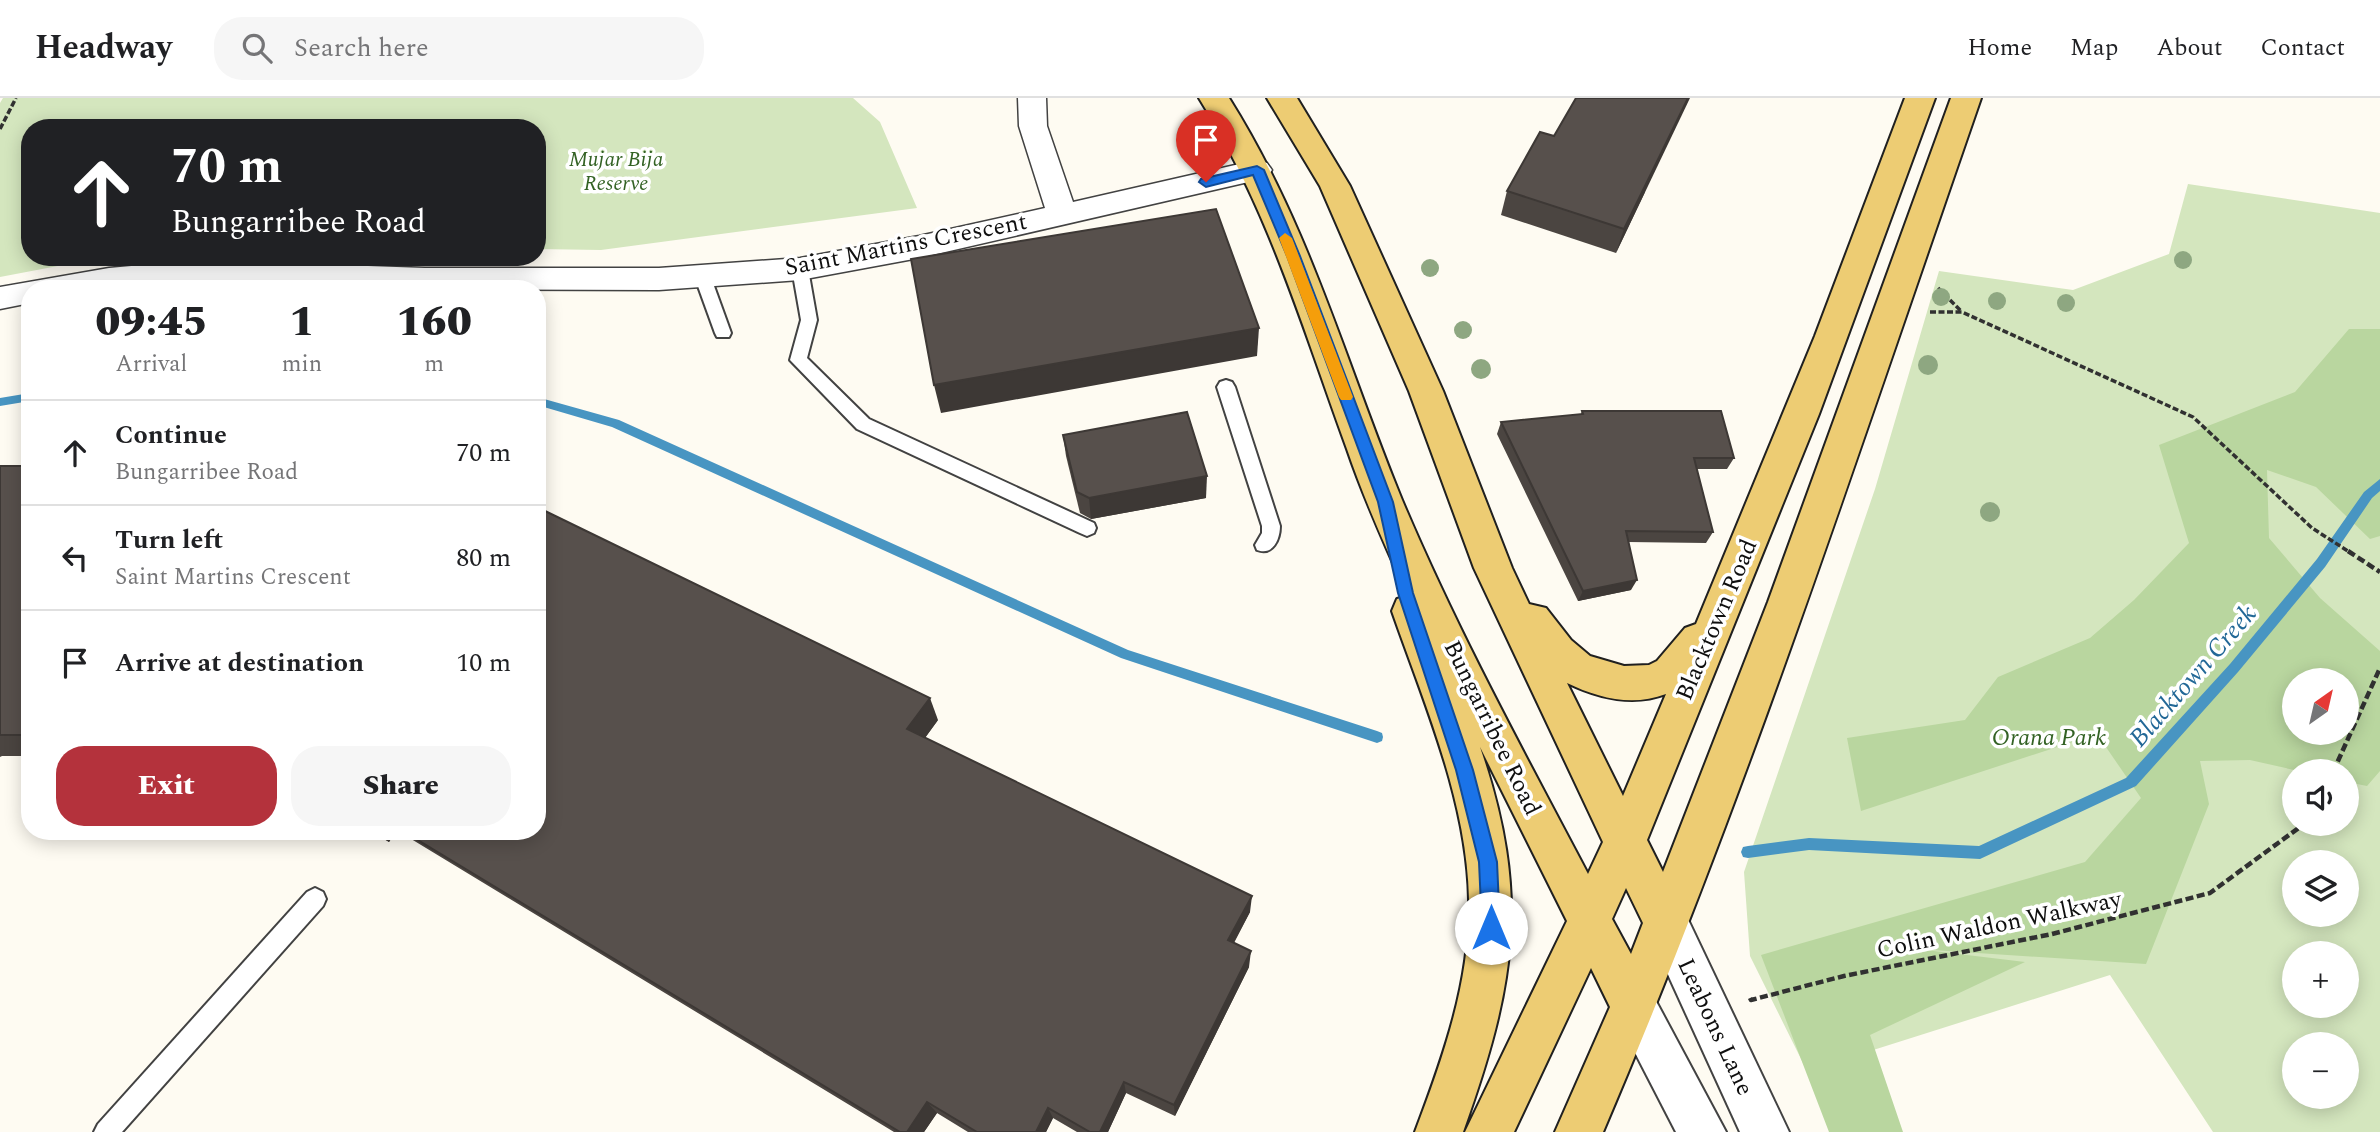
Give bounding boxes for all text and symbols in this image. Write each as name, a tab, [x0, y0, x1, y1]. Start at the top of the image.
search box	[214, 17, 704, 80]
text: Headway	[35, 23, 172, 73]
text: Search here	[294, 28, 429, 68]
icon: search	[238, 29, 276, 67]
text: Home	[1967, 30, 2032, 66]
text: Map	[2070, 30, 2118, 66]
text: About	[2156, 30, 2222, 66]
text: Contact	[2260, 30, 2345, 66]
pin	[1176, 110, 1236, 182]
icon: arrive	[1187, 121, 1225, 159]
text: 70 m	[171, 130, 282, 205]
park label: Mujar Bija Reserve	[569, 144, 664, 200]
icon: ahead	[56, 147, 147, 238]
text: Bungarribee Road	[171, 198, 426, 247]
street label: Saint Martins Crescent	[782, 204, 1030, 286]
text: 09:45	[95, 291, 208, 354]
text: 1	[289, 291, 315, 354]
text: 160	[396, 291, 472, 354]
text: Arrival	[116, 347, 187, 382]
text: min	[282, 347, 322, 382]
text: m	[424, 347, 444, 382]
text: Continue	[115, 415, 227, 455]
text: 70 m	[456, 433, 511, 473]
icon: ahead	[56, 434, 94, 472]
text: Bungarribee Road	[115, 455, 298, 490]
text: Turn left	[115, 520, 223, 560]
street label: Blacktown Road	[1667, 534, 1767, 706]
text: 80 m	[456, 538, 511, 578]
icon: left	[56, 539, 94, 577]
text: Saint Martins Crescent	[115, 560, 351, 595]
water label: Blacktown Creek	[2119, 596, 2267, 756]
street label: Bungarribee Road	[1434, 634, 1550, 822]
text: Arrive at destination	[115, 643, 364, 683]
text: 10 m	[456, 643, 511, 683]
icon: arrive	[56, 644, 94, 682]
north arrow	[2282, 668, 2359, 746]
map controls	[2282, 668, 2359, 1109]
park label: Orana Park	[1992, 720, 2106, 756]
button: Exit	[56, 746, 277, 826]
button: Share	[291, 746, 511, 826]
button: sound	[2282, 759, 2359, 836]
button: layers	[2282, 850, 2359, 927]
street label: Colin Waldon Walkway	[1873, 881, 2126, 969]
position arrow	[1454, 891, 1528, 965]
button: +	[2282, 941, 2359, 1018]
street label: Leabons Lane	[1667, 952, 1763, 1102]
button: −	[2282, 1032, 2359, 1109]

